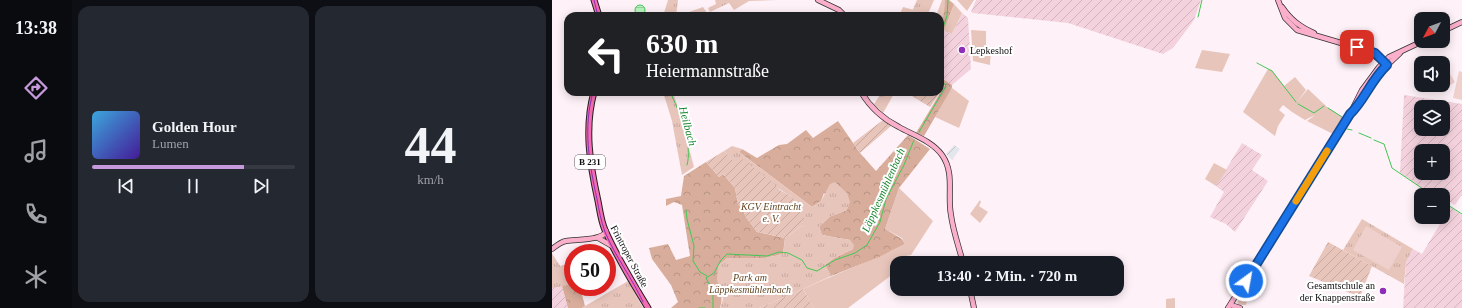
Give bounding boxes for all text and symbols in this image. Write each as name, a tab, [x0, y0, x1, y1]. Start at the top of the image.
north arrow	[1414, 12, 1450, 48]
map controls	[1414, 12, 1450, 224]
text: 13:38	[15, 18, 57, 38]
icon: left	[580, 28, 632, 80]
text: 630 m	[646, 28, 718, 59]
pin	[1340, 30, 1374, 64]
icon: arrive	[1346, 36, 1368, 58]
marker: Lepkeshof	[957, 45, 967, 55]
place label: Lepkeshof	[970, 45, 1013, 56]
button: sound	[1414, 56, 1450, 92]
text: Heiermannstraße	[646, 61, 769, 81]
icon: directions	[22, 74, 50, 102]
button: layers	[1414, 100, 1450, 136]
water label: Heilbach	[677, 104, 699, 148]
text: 44	[405, 117, 457, 174]
text: Golden Hour	[152, 119, 237, 135]
text: Lumen	[152, 136, 189, 151]
icon: music	[22, 137, 50, 165]
button: +	[1414, 144, 1450, 180]
water label: Läppkesmühlenbach	[859, 146, 907, 235]
road number: B 231	[575, 155, 605, 169]
text: km/h	[417, 172, 444, 187]
icon: previous	[115, 175, 137, 197]
icon: pause	[182, 175, 204, 197]
icon: next	[250, 175, 272, 197]
button: −	[1414, 188, 1450, 224]
icon: phone	[22, 200, 50, 228]
park label: KGV Eintracht e. V.	[740, 201, 801, 224]
street label: Frintroper Straße	[609, 223, 651, 290]
speed limit sign: 50	[564, 244, 616, 296]
position arrow	[1225, 260, 1267, 302]
icon: climate	[22, 263, 50, 291]
text: 13:40 · 2 Min. · 720 m	[937, 268, 1077, 284]
park label: Park am Läppkesmühlenbach	[708, 272, 791, 295]
place label: Gesamtschule an der Knappenstraße	[1300, 280, 1376, 303]
marker: Gesamtschule an der Knappenstraße	[1378, 286, 1388, 296]

